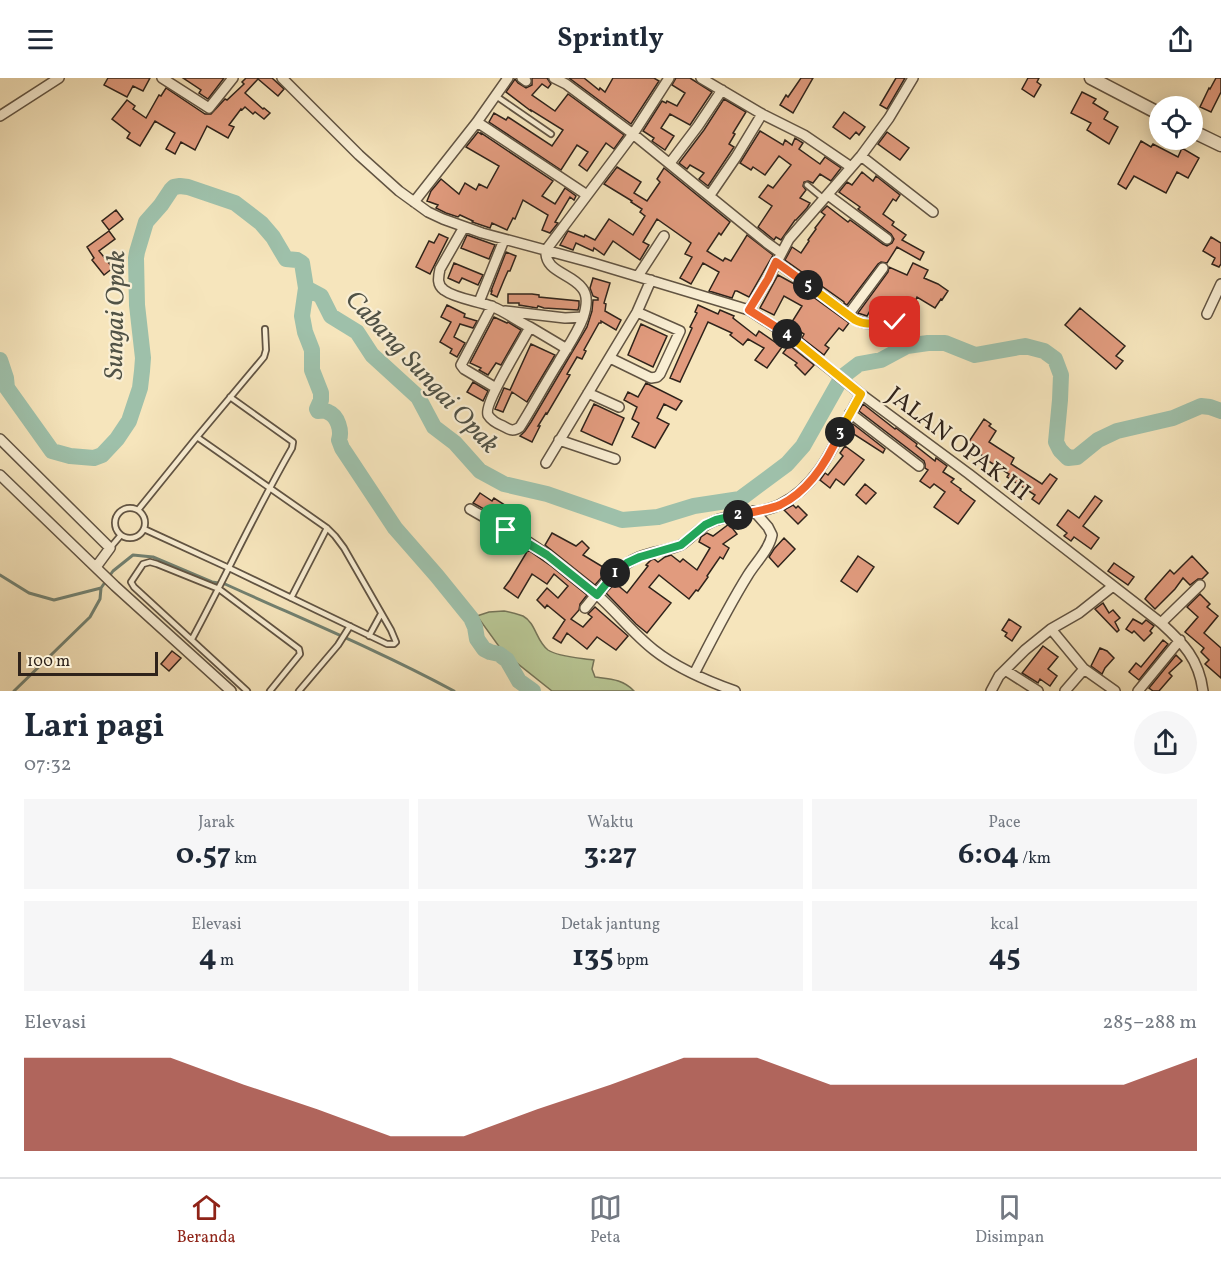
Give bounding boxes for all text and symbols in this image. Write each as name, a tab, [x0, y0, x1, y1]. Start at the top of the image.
text: Sprintly	[557, 20, 664, 58]
icon: menu	[24, 23, 57, 56]
icon: share	[1164, 23, 1197, 56]
map controls	[1149, 96, 1203, 150]
button: locate	[1149, 96, 1203, 150]
water label: Sungai Opak	[97, 250, 135, 380]
pin: 5	[793, 270, 823, 300]
text: 5	[804, 274, 812, 296]
water label: Cabang Sungai Opak	[336, 283, 507, 462]
pin	[869, 296, 920, 347]
icon: check	[878, 305, 911, 338]
pin: 4	[772, 319, 802, 349]
text: 4	[782, 323, 792, 345]
street label: JALAN OPAK III	[879, 379, 1037, 510]
pin: 3	[825, 417, 855, 447]
text: 3	[836, 421, 844, 443]
pin: 2	[723, 500, 753, 530]
pin	[480, 504, 531, 555]
text: 2	[734, 504, 742, 526]
icon: arrive	[489, 513, 522, 546]
pin: 1	[600, 558, 630, 588]
text: 1	[612, 562, 618, 584]
scale bar	[18, 649, 158, 676]
text: 100 m	[27, 651, 70, 673]
text: Lari pagi	[24, 705, 164, 751]
button: share	[1134, 711, 1197, 774]
text: 07:32	[24, 751, 71, 779]
text: Jarak	[198, 812, 235, 834]
text: Waktu	[587, 812, 634, 834]
text: Pace	[988, 812, 1021, 834]
text: 0.57	[176, 834, 231, 876]
text: 3:27	[584, 834, 637, 876]
text: 6:04	[958, 834, 1019, 876]
text: km	[231, 848, 257, 870]
text: /km	[1019, 848, 1051, 870]
text: Elevasi	[192, 914, 241, 936]
text: Detak jantung	[561, 914, 660, 936]
text: kcal	[990, 914, 1019, 936]
text: 4	[199, 936, 217, 978]
text: 135	[572, 936, 614, 978]
text: 45	[988, 936, 1021, 978]
text: m	[217, 950, 234, 972]
text: bpm	[614, 950, 649, 972]
text: Elevasi	[24, 1009, 86, 1037]
text: 285–288 m	[1103, 1009, 1197, 1037]
tab: Beranda	[177, 1191, 235, 1249]
tab: Peta	[589, 1191, 622, 1249]
tab: Disimpan	[975, 1191, 1044, 1249]

